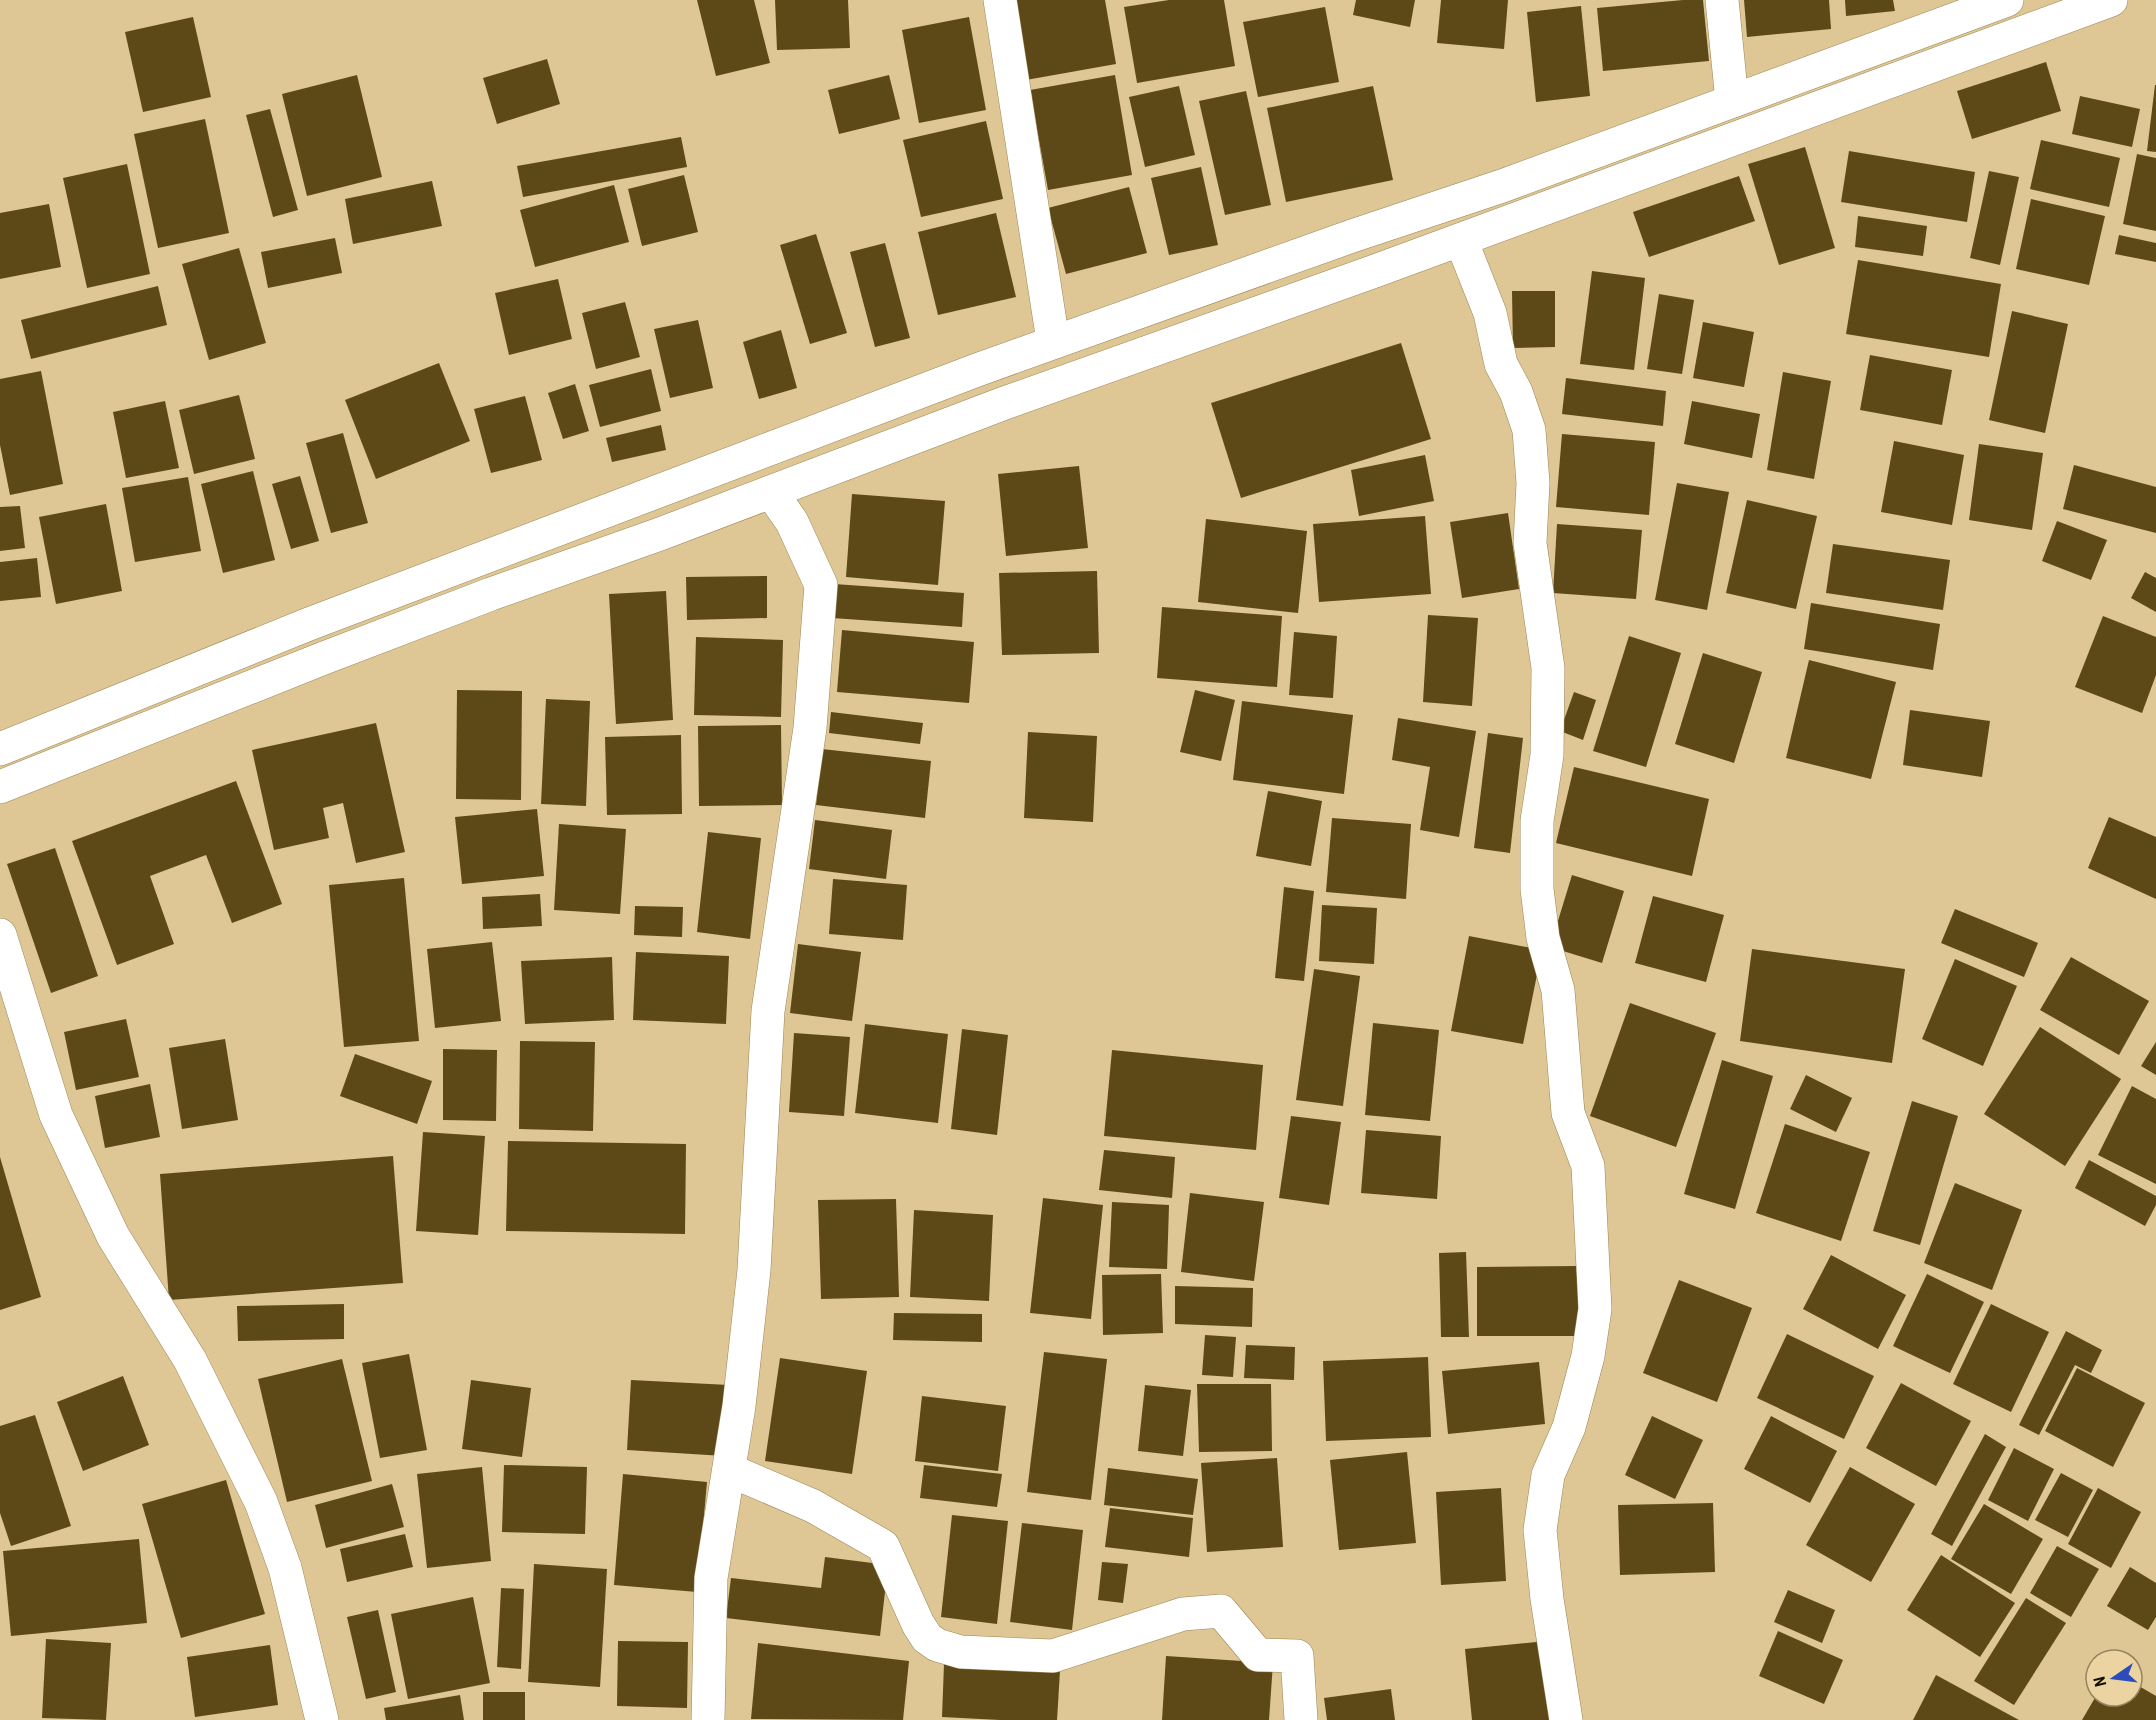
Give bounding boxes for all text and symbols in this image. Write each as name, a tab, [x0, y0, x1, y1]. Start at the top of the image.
north arrow	[2084, 1648, 2144, 1708]
text: N	[2090, 1674, 2110, 1689]

